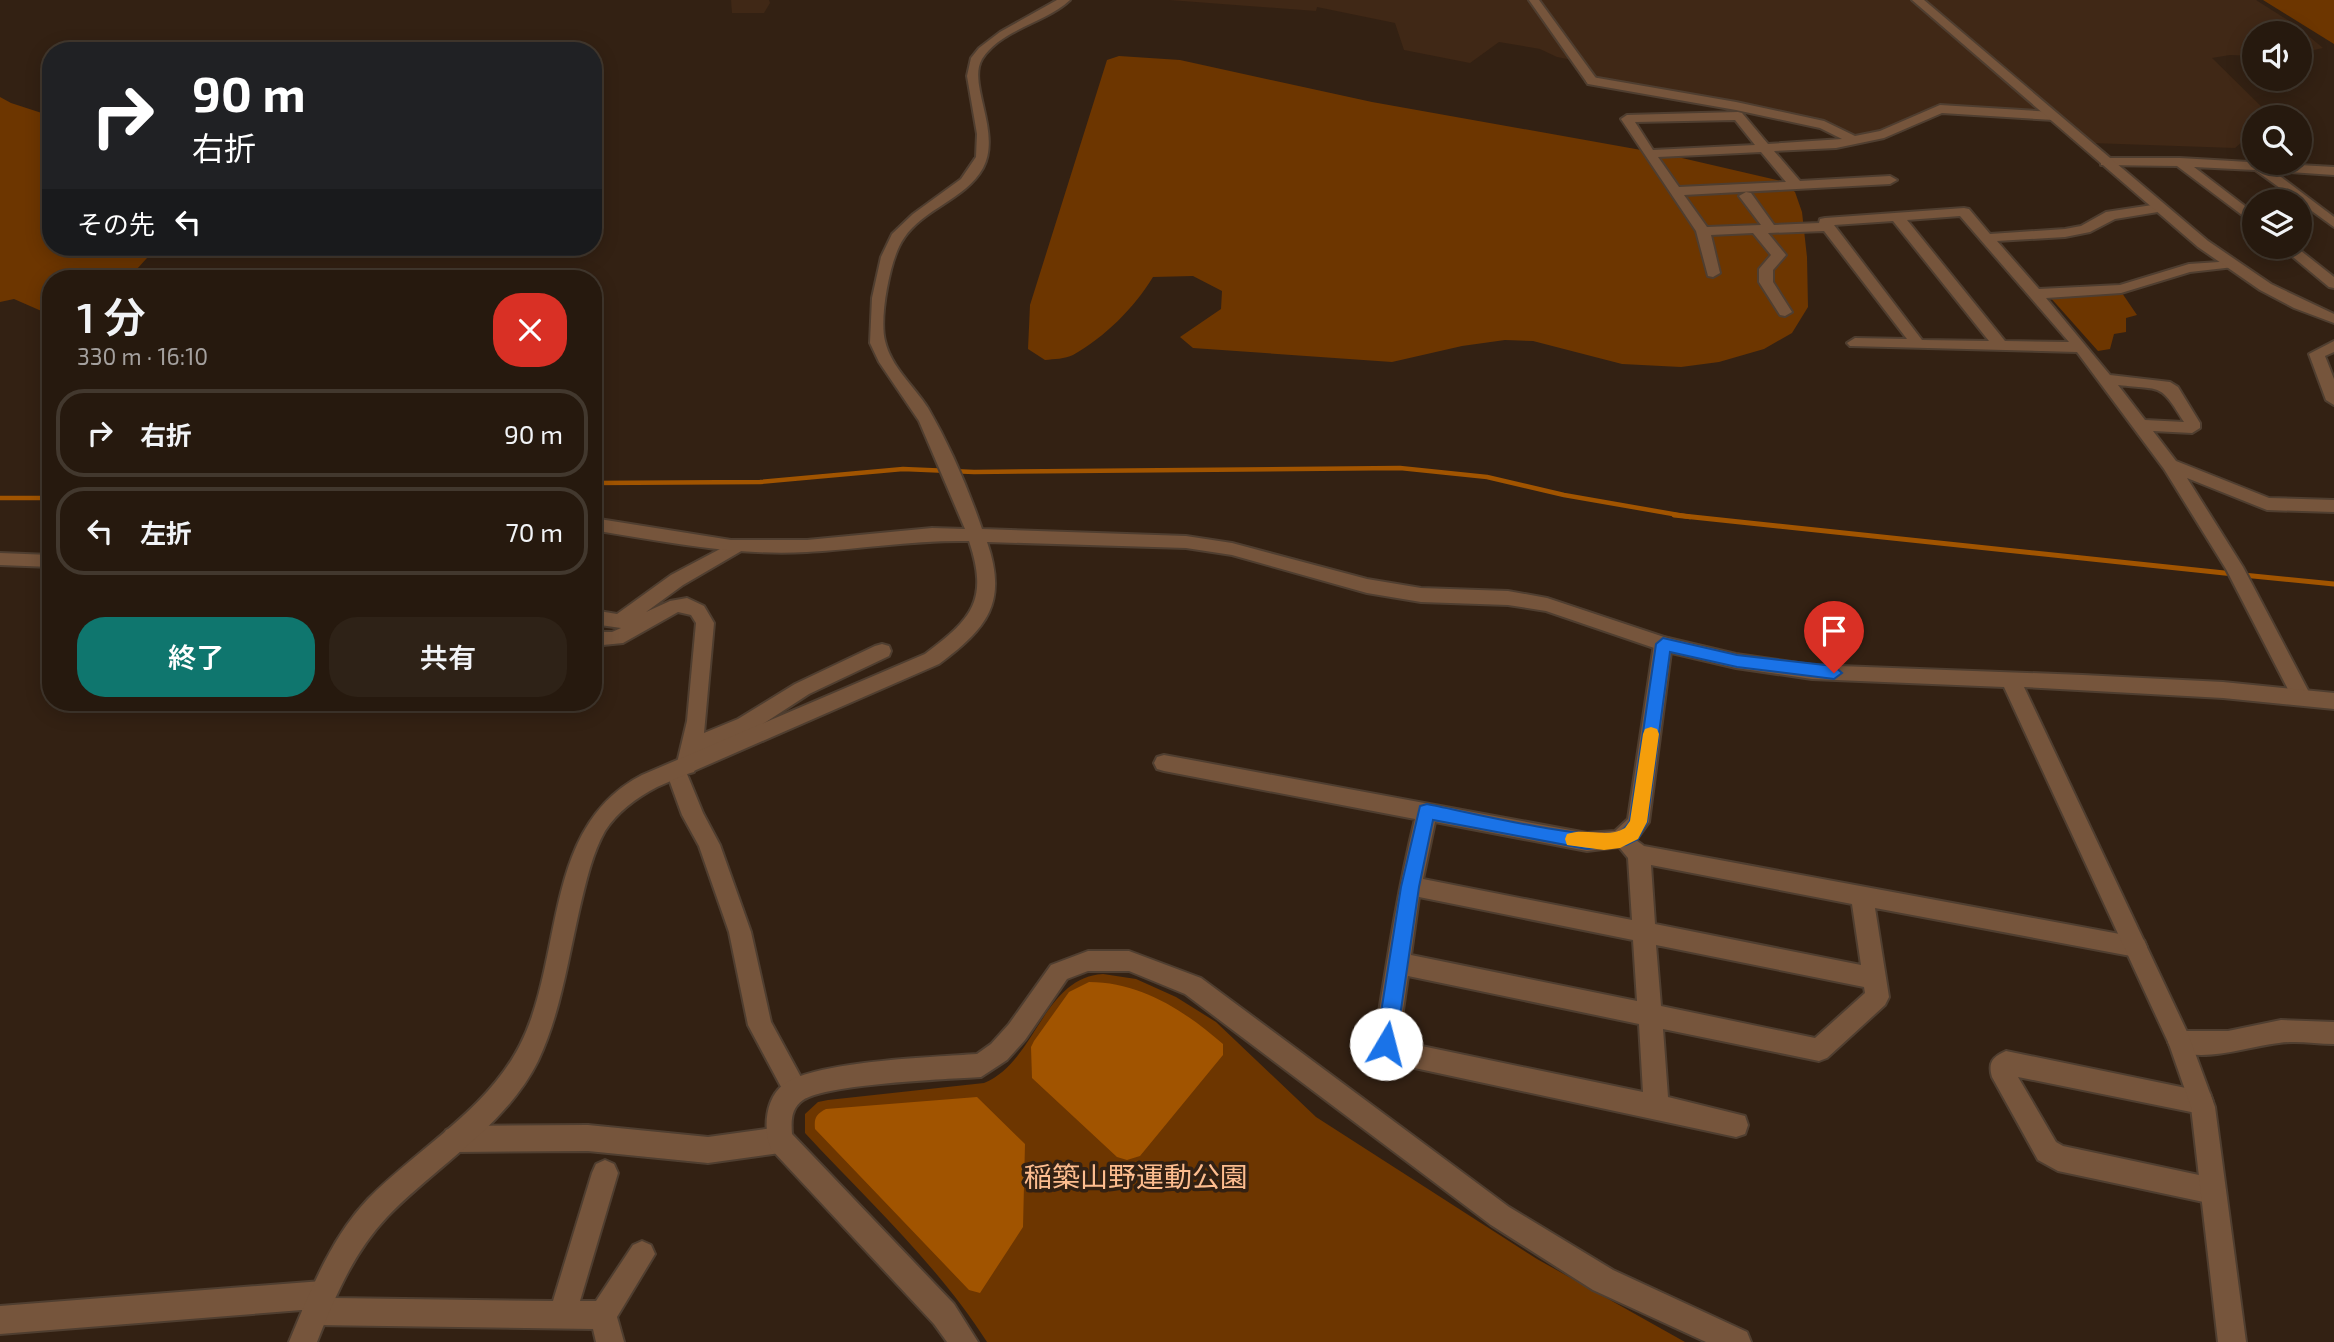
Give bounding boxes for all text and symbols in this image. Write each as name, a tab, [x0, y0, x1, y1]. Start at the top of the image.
map controls	[2242, 21, 2312, 259]
button: sound	[2242, 21, 2312, 91]
text: 90 m	[192, 63, 306, 122]
icon: right	[77, 70, 168, 161]
button: search	[2242, 105, 2312, 175]
text: 右折	[192, 128, 256, 166]
button: layers	[2242, 189, 2312, 259]
icon: left	[169, 203, 207, 241]
text: その先	[77, 208, 155, 239]
text: 1 分	[77, 291, 146, 341]
button: close	[493, 293, 567, 367]
text: 330 m · 16:10	[77, 342, 208, 370]
icon: right	[81, 414, 119, 452]
text: 90 m	[504, 418, 563, 449]
text: 右折	[140, 419, 192, 450]
icon: left	[81, 512, 119, 550]
text: 70 m	[505, 516, 563, 547]
text: 左折	[140, 517, 192, 548]
pin	[1804, 601, 1864, 673]
icon: arrive	[1815, 612, 1853, 650]
button: 終了	[77, 617, 315, 697]
button: 共有	[329, 617, 567, 697]
position arrow	[1349, 1007, 1423, 1081]
park label: 稲築山野運動公園	[1024, 1159, 1248, 1193]

